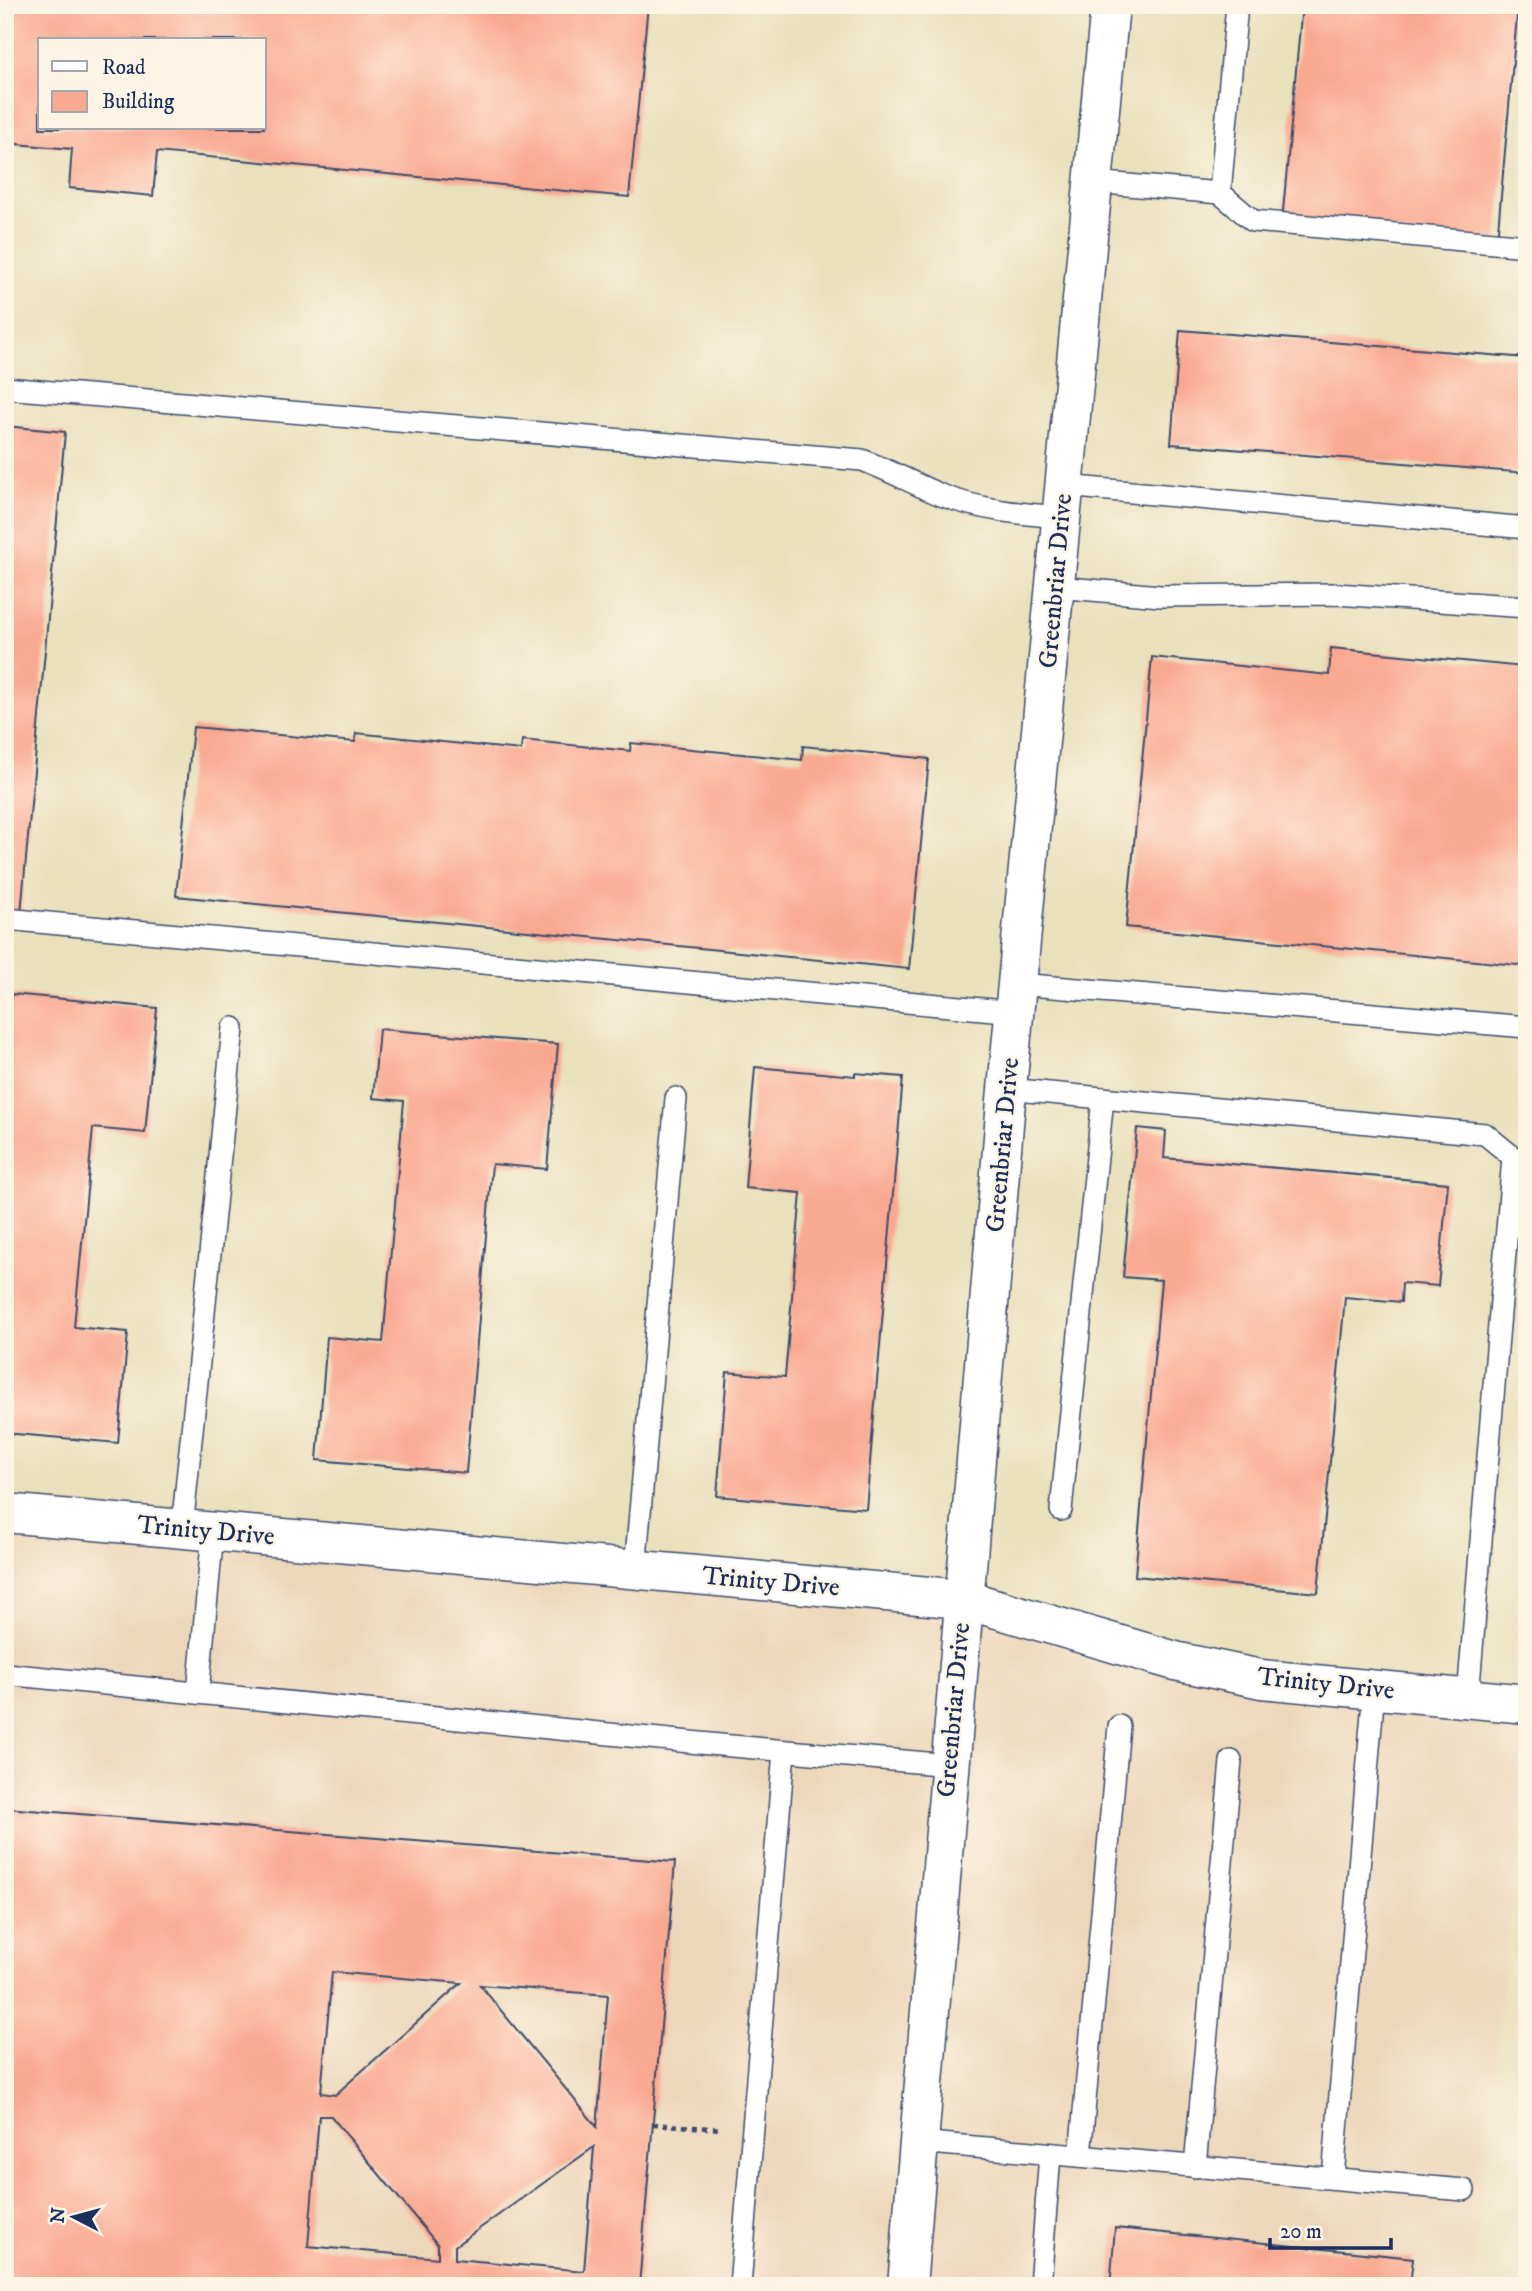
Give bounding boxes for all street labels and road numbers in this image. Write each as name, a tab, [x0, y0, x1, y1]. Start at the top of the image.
street label: Greenbriar Drive	[1032, 492, 1080, 670]
street label: Greenbriar Drive	[979, 1056, 1027, 1234]
street label: Trinity Drive	[136, 1509, 276, 1553]
street label: Trinity Drive	[701, 1560, 841, 1604]
street label: Greenbriar Drive	[930, 1621, 978, 1799]
street label: Trinity Drive	[1256, 1660, 1396, 1708]

